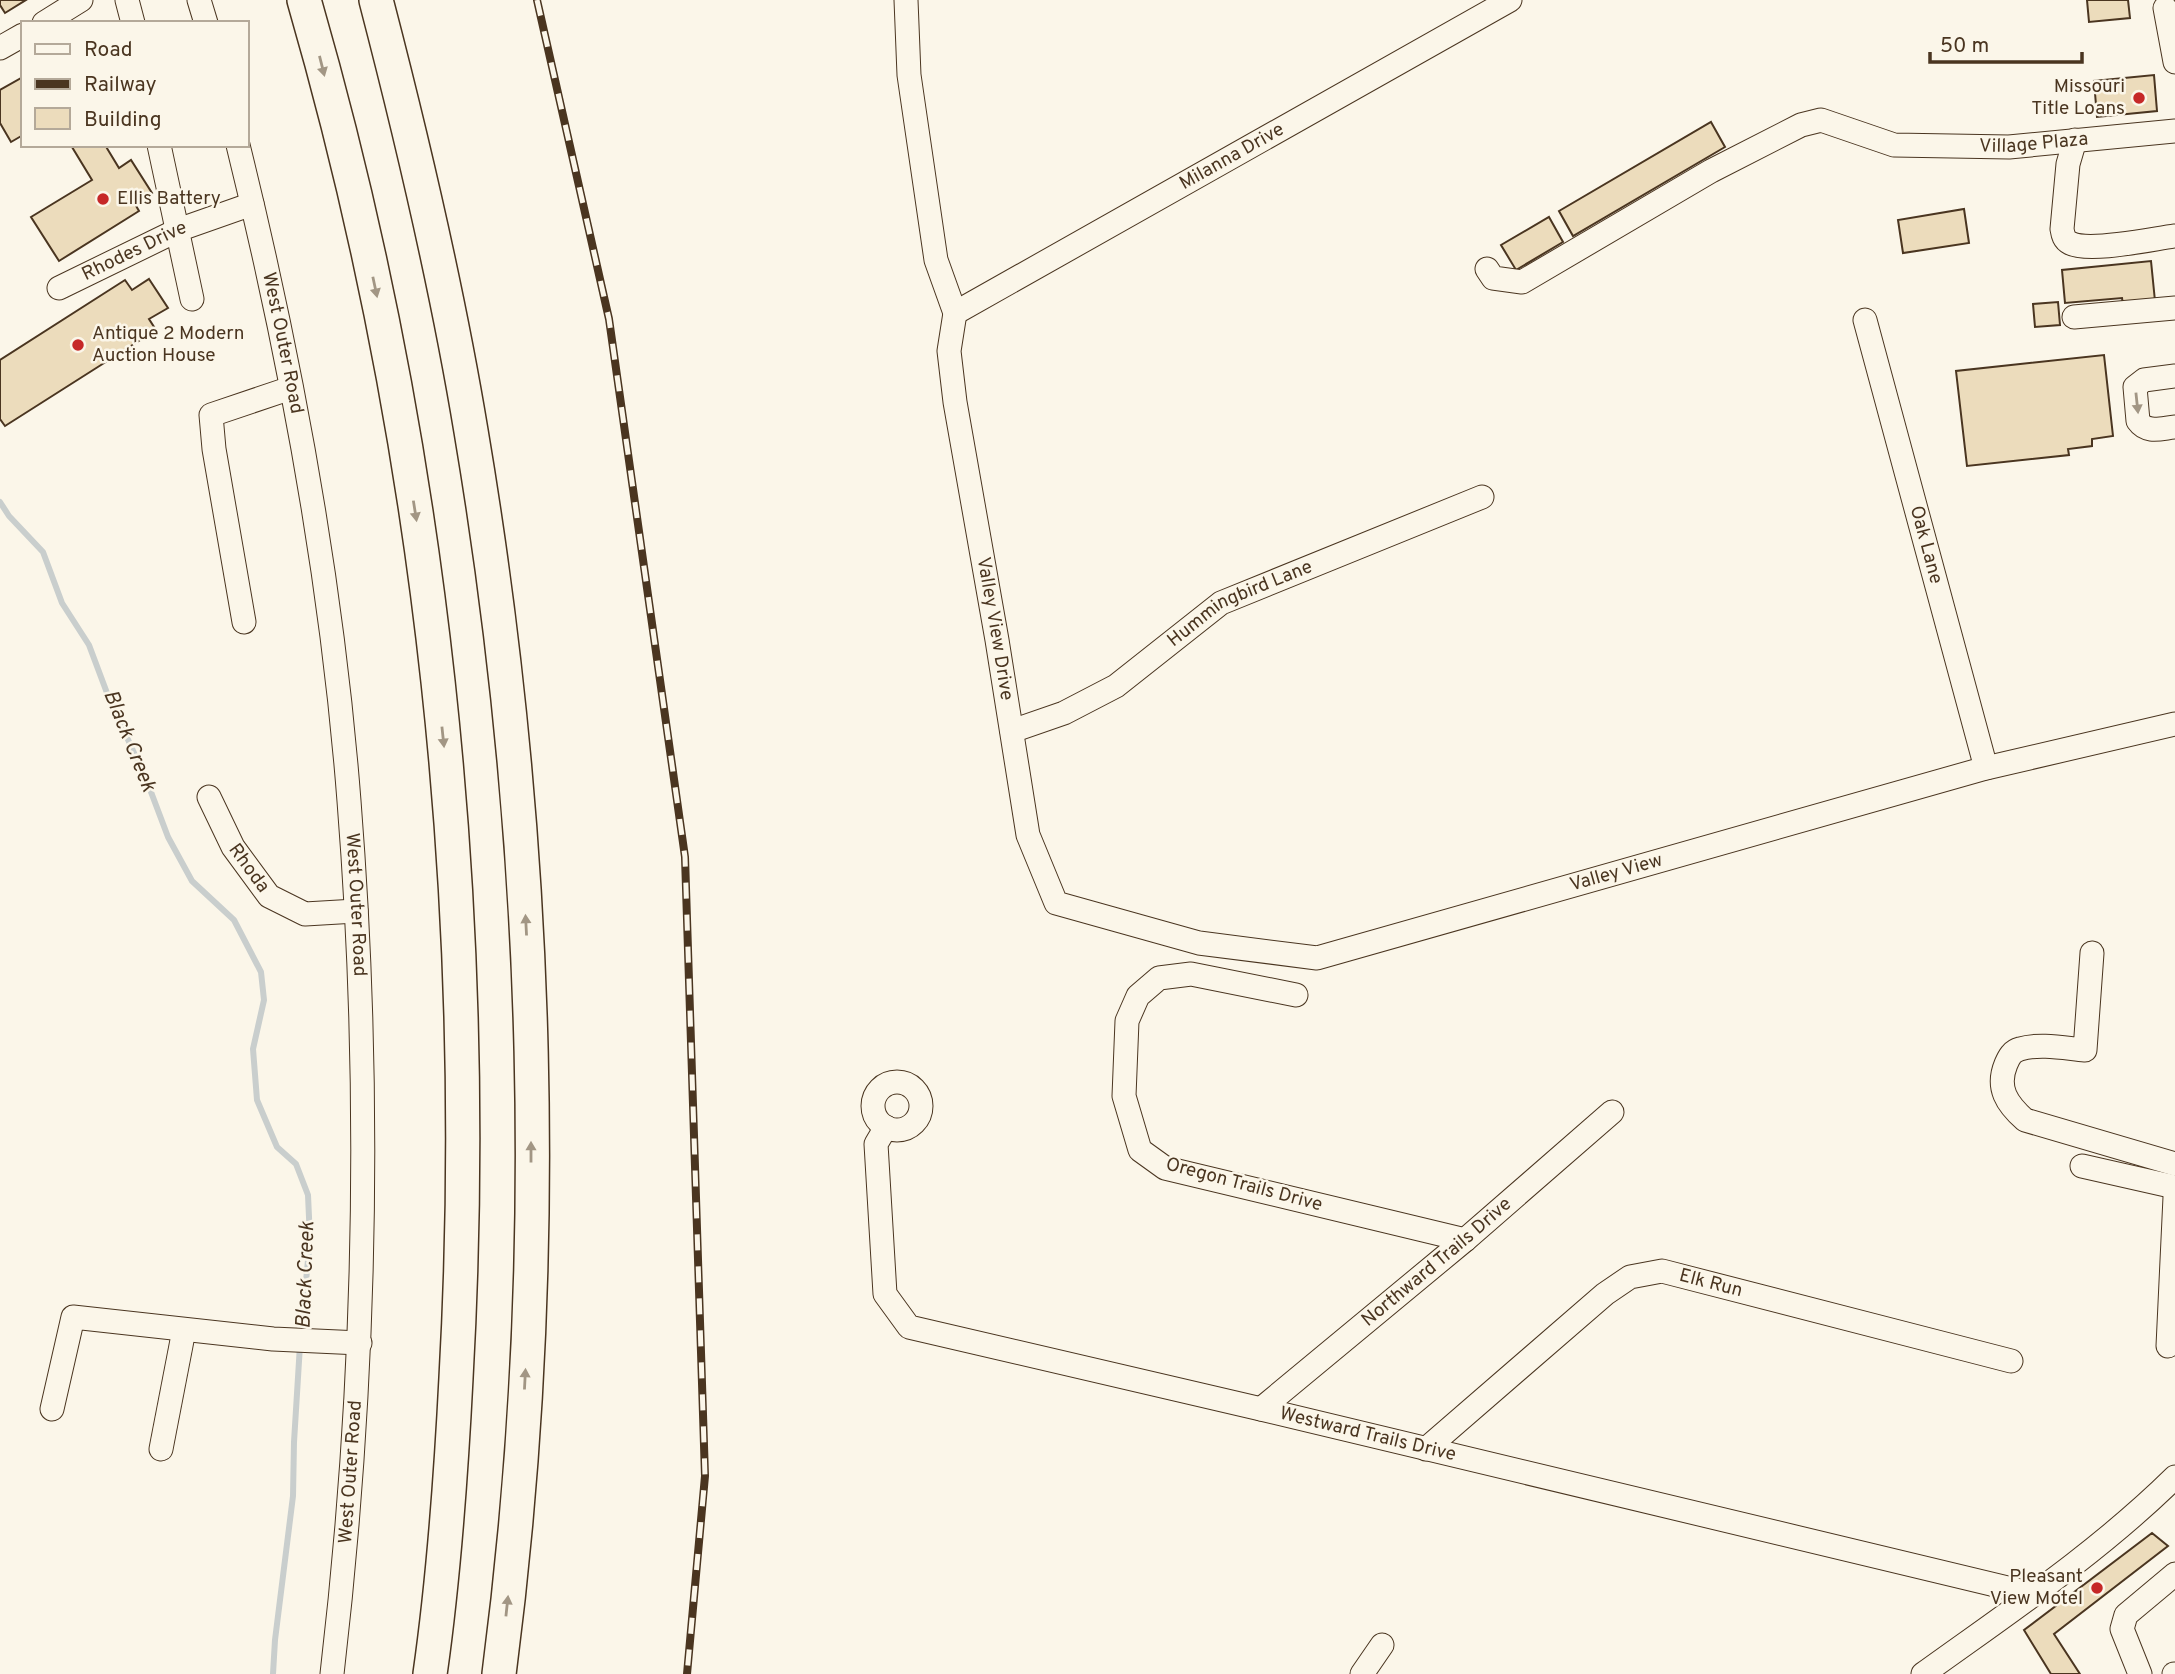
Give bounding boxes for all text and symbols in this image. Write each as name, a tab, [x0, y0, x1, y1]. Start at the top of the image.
legend	[21, 21, 248, 147]
scale bar	[1930, 21, 2082, 65]
text: 50 m	[1940, 33, 1989, 60]
text: Road	[84, 37, 133, 64]
one-way arrow	[317, 55, 328, 77]
text: Railway	[84, 72, 157, 99]
place label: Missouri Title Loans	[2031, 75, 2125, 121]
marker: Missouri Title Loans	[2131, 90, 2147, 106]
text: Building	[84, 107, 162, 134]
street label: Milanna Drive	[1175, 118, 1289, 196]
street label: Village Plaza	[1979, 127, 2089, 159]
place label: Ellis Battery	[117, 187, 221, 211]
marker: Ellis Battery	[95, 191, 111, 207]
street label: Rhodes Drive	[78, 216, 190, 287]
street label: West Outer Road	[256, 270, 308, 416]
one-way arrow	[369, 276, 380, 298]
place label: Antique 2 Modern Auction House	[92, 322, 244, 368]
marker: Antique 2 Modern Auction House	[70, 337, 86, 353]
one-way arrow	[2131, 392, 2142, 414]
one-way arrow	[410, 500, 421, 522]
street label: Oak Lane	[1904, 503, 1948, 587]
street label: Valley View Drive	[971, 555, 1018, 702]
street label: Hummingbird Lane	[1163, 555, 1316, 653]
water label: Black Creek	[96, 686, 162, 796]
one-way arrow	[438, 726, 449, 748]
street label: West Outer Road	[339, 832, 371, 977]
street label: Rhoda	[223, 839, 275, 898]
street label: Valley View	[1567, 848, 1665, 898]
one-way arrow	[520, 913, 531, 935]
one-way arrow	[525, 1141, 537, 1163]
street label: Oregon Trails Drive	[1163, 1153, 1325, 1217]
street label: Northward Trails Drive	[1357, 1193, 1517, 1332]
water label: Black Creek	[291, 1220, 321, 1329]
street label: Elk Run	[1676, 1264, 1745, 1303]
one-way arrow	[520, 1368, 531, 1390]
street label: West Outer Road	[334, 1399, 368, 1545]
street label: Westward Trails Drive	[1277, 1402, 1459, 1467]
place label: Pleasant View Motel	[1990, 1565, 2083, 1611]
marker: Pleasant View Motel	[2089, 1580, 2105, 1596]
one-way arrow	[502, 1595, 513, 1617]

